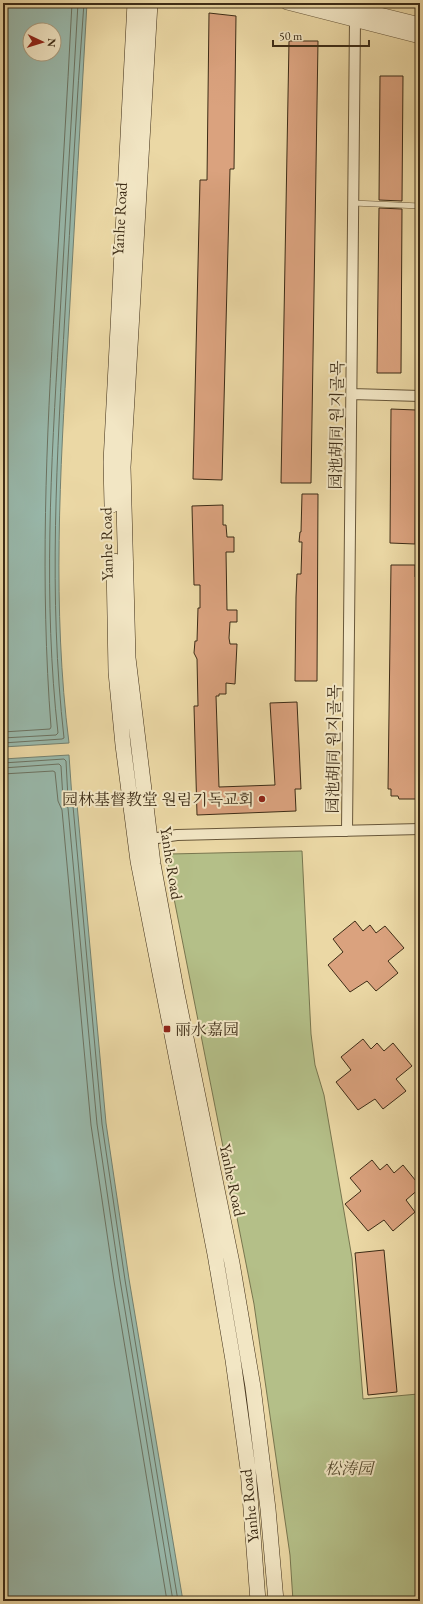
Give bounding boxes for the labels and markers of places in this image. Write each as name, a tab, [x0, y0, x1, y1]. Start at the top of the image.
place label: 园林基督教堂 원림기독교회	[62, 789, 254, 810]
marker: 园林基督教堂 원림기독교회	[257, 794, 267, 804]
place label: 丽水嘉园	[175, 1019, 239, 1040]
marker: 丽水嘉园	[162, 1024, 172, 1034]

